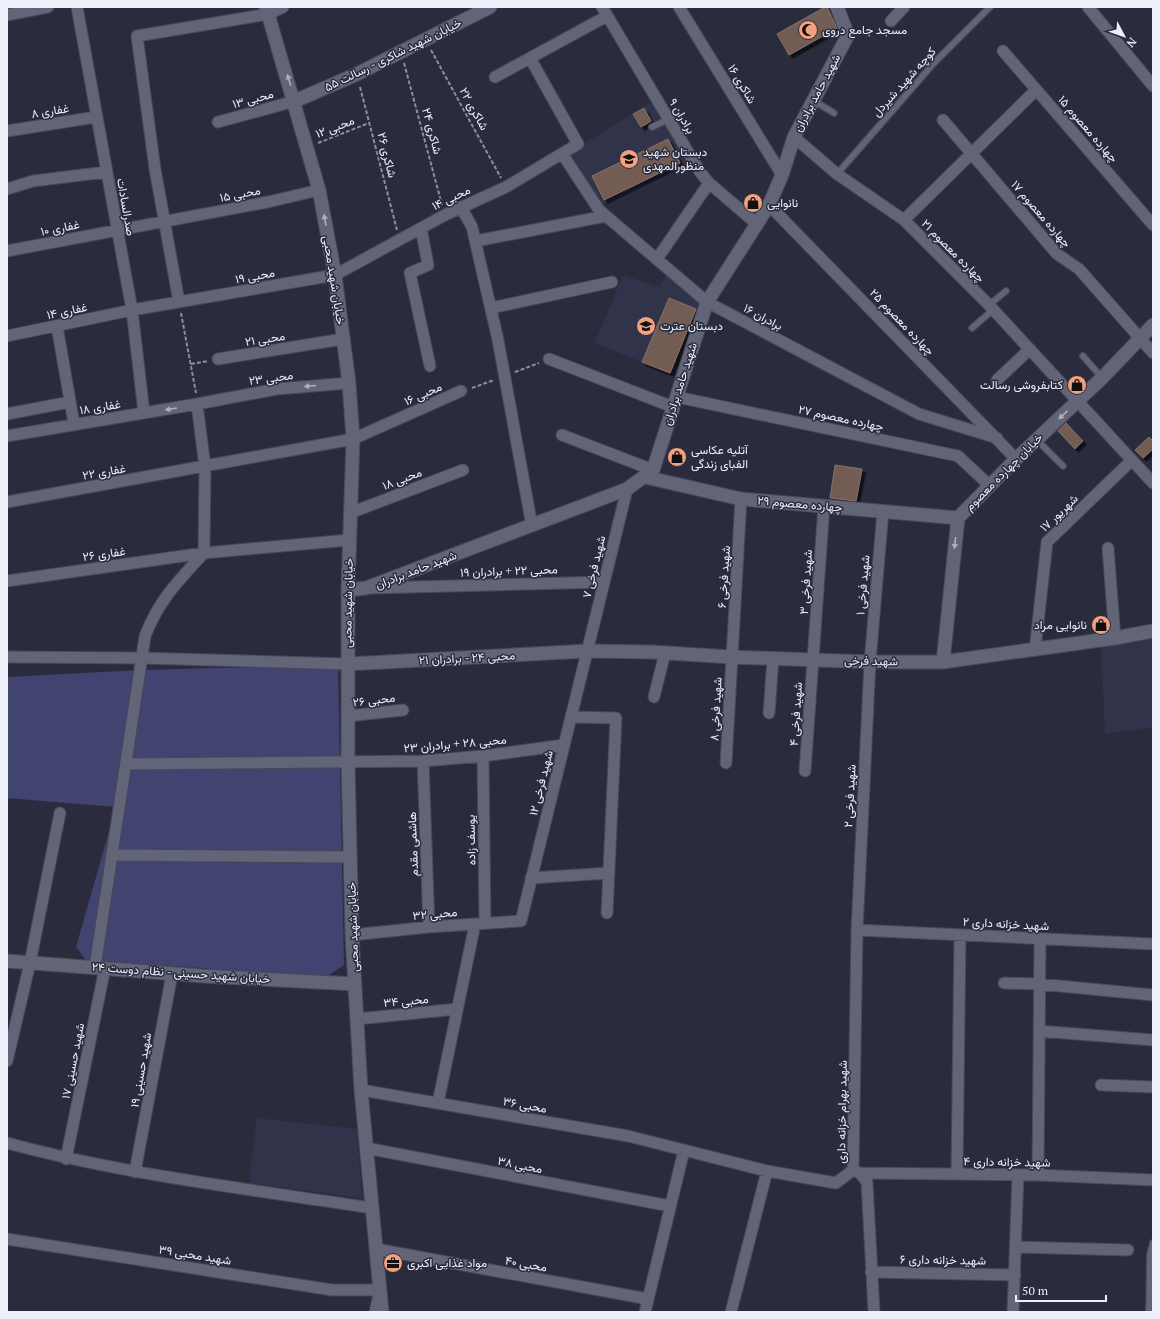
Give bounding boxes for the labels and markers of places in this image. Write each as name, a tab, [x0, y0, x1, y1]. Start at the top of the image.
mosque icon: مسجد جامع دروی	[797, 19, 819, 41]
place label: مسجد جامع دروی	[822, 22, 907, 39]
place label: دبستان شهید منظورالمهدی	[643, 144, 708, 174]
school or university icon: دبستان شهید منظورالمهدی	[618, 148, 640, 170]
shop icon: نانوایی	[742, 192, 764, 214]
place label: نانوایی	[767, 195, 798, 211]
school or university icon: دبستان عترت	[635, 315, 657, 337]
place label: دبستان عترت	[660, 318, 723, 334]
shop icon: کتابفروشی رسالت	[1066, 374, 1088, 396]
place label: کتابفروشی رسالت	[980, 377, 1063, 393]
place label: آتلیه عکاسی الفبای زندگی	[691, 442, 749, 472]
shop icon: آتلیه عکاسی الفبای زندگی	[666, 446, 688, 468]
shop icon: نانوایی مراد	[1090, 614, 1112, 636]
place label: نانوایی مراد	[1034, 617, 1087, 633]
office icon: مواد غذایی اکبری	[382, 1252, 404, 1274]
place label: مواد غذایی اکبری	[407, 1255, 487, 1271]

